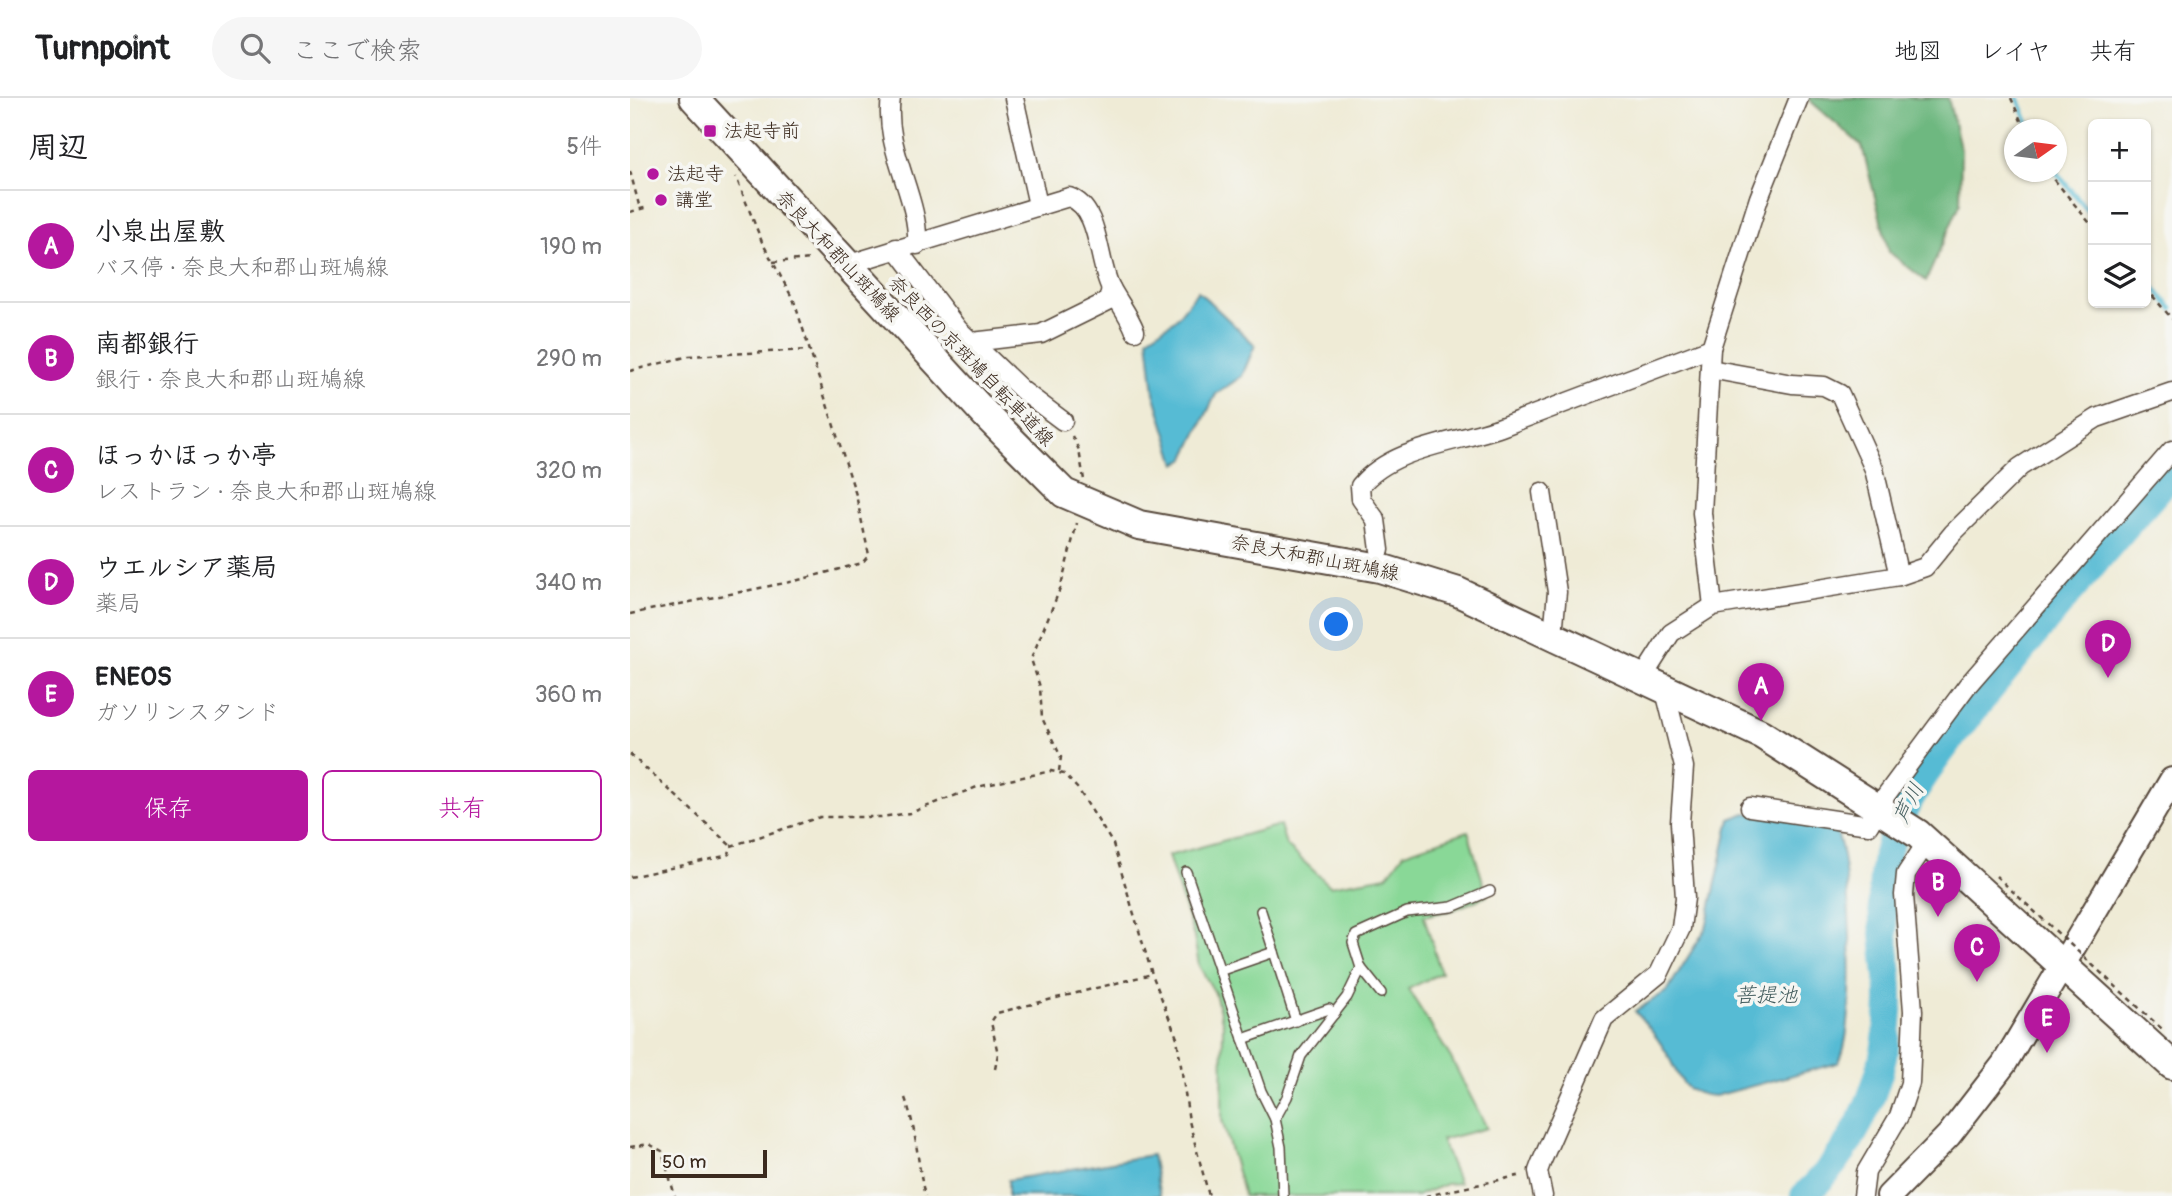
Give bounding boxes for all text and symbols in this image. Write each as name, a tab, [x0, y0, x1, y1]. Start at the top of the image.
search box	[212, 17, 702, 80]
text: Turnpoint	[35, 28, 170, 69]
icon: search	[236, 29, 274, 67]
text: ここで検索	[292, 35, 422, 67]
text: 地図	[1894, 37, 1942, 66]
text: レイヤ	[1980, 37, 2051, 66]
text: 共有	[2089, 37, 2137, 66]
place label: 法起寺前	[724, 119, 800, 143]
north arrow	[2004, 119, 2067, 182]
map controls	[2088, 119, 2151, 308]
button: +	[2088, 119, 2151, 182]
marker: 法起寺前	[702, 123, 718, 139]
text: 周辺	[28, 129, 88, 166]
text: 5件	[567, 132, 602, 161]
place label: 法起寺	[667, 162, 724, 186]
marker: 法起寺	[645, 166, 661, 182]
button: −	[2088, 182, 2151, 245]
street label: 奈良大和郡山斑鳩線	[771, 185, 905, 327]
place label: 講堂	[675, 188, 713, 212]
marker: 講堂	[653, 192, 669, 208]
text: 小泉出屋敷	[95, 216, 225, 248]
text: A	[44, 232, 58, 261]
text: 190 m	[540, 232, 602, 261]
button: layers	[2088, 245, 2151, 308]
text: バス停 · 奈良大和郡山斑鳩線	[95, 253, 388, 282]
street label: 奈良西の京斑鳩自転車道線	[883, 271, 1059, 451]
text: 南都銀行	[95, 328, 199, 360]
text: B	[44, 344, 58, 373]
text: 290 m	[536, 344, 602, 373]
text: 銀行 · 奈良大和郡山斑鳩線	[95, 365, 365, 394]
text: ほっかほっか亭	[95, 440, 277, 472]
text: C	[44, 456, 58, 485]
text: 320 m	[535, 456, 602, 485]
text: レストラン · 奈良大和郡山斑鳩線	[95, 477, 436, 506]
street label: 奈良大和郡山斑鳩線	[1229, 530, 1401, 586]
text: ウエルシア薬局	[95, 552, 278, 584]
text: D	[44, 568, 58, 597]
text: 340 m	[535, 568, 602, 597]
text: 薬局	[95, 589, 141, 618]
your location	[1319, 607, 1353, 641]
pin: D	[2085, 620, 2131, 678]
text: ENEOS	[95, 661, 172, 693]
pin: A	[1738, 663, 1784, 721]
text: E	[45, 680, 57, 709]
text: 360 m	[535, 680, 602, 709]
text: ガソリンスタンド	[95, 698, 279, 727]
button: 保存	[28, 770, 308, 841]
button: 共有	[322, 770, 602, 841]
water label: 芦川	[1887, 778, 1931, 828]
pin: B	[1915, 859, 1961, 917]
pin: C	[1954, 924, 2000, 982]
water label: 菩提池	[1735, 982, 1798, 1009]
pin: E	[2024, 995, 2070, 1053]
scale bar	[651, 1147, 766, 1179]
text: 50 m	[662, 1150, 706, 1174]

